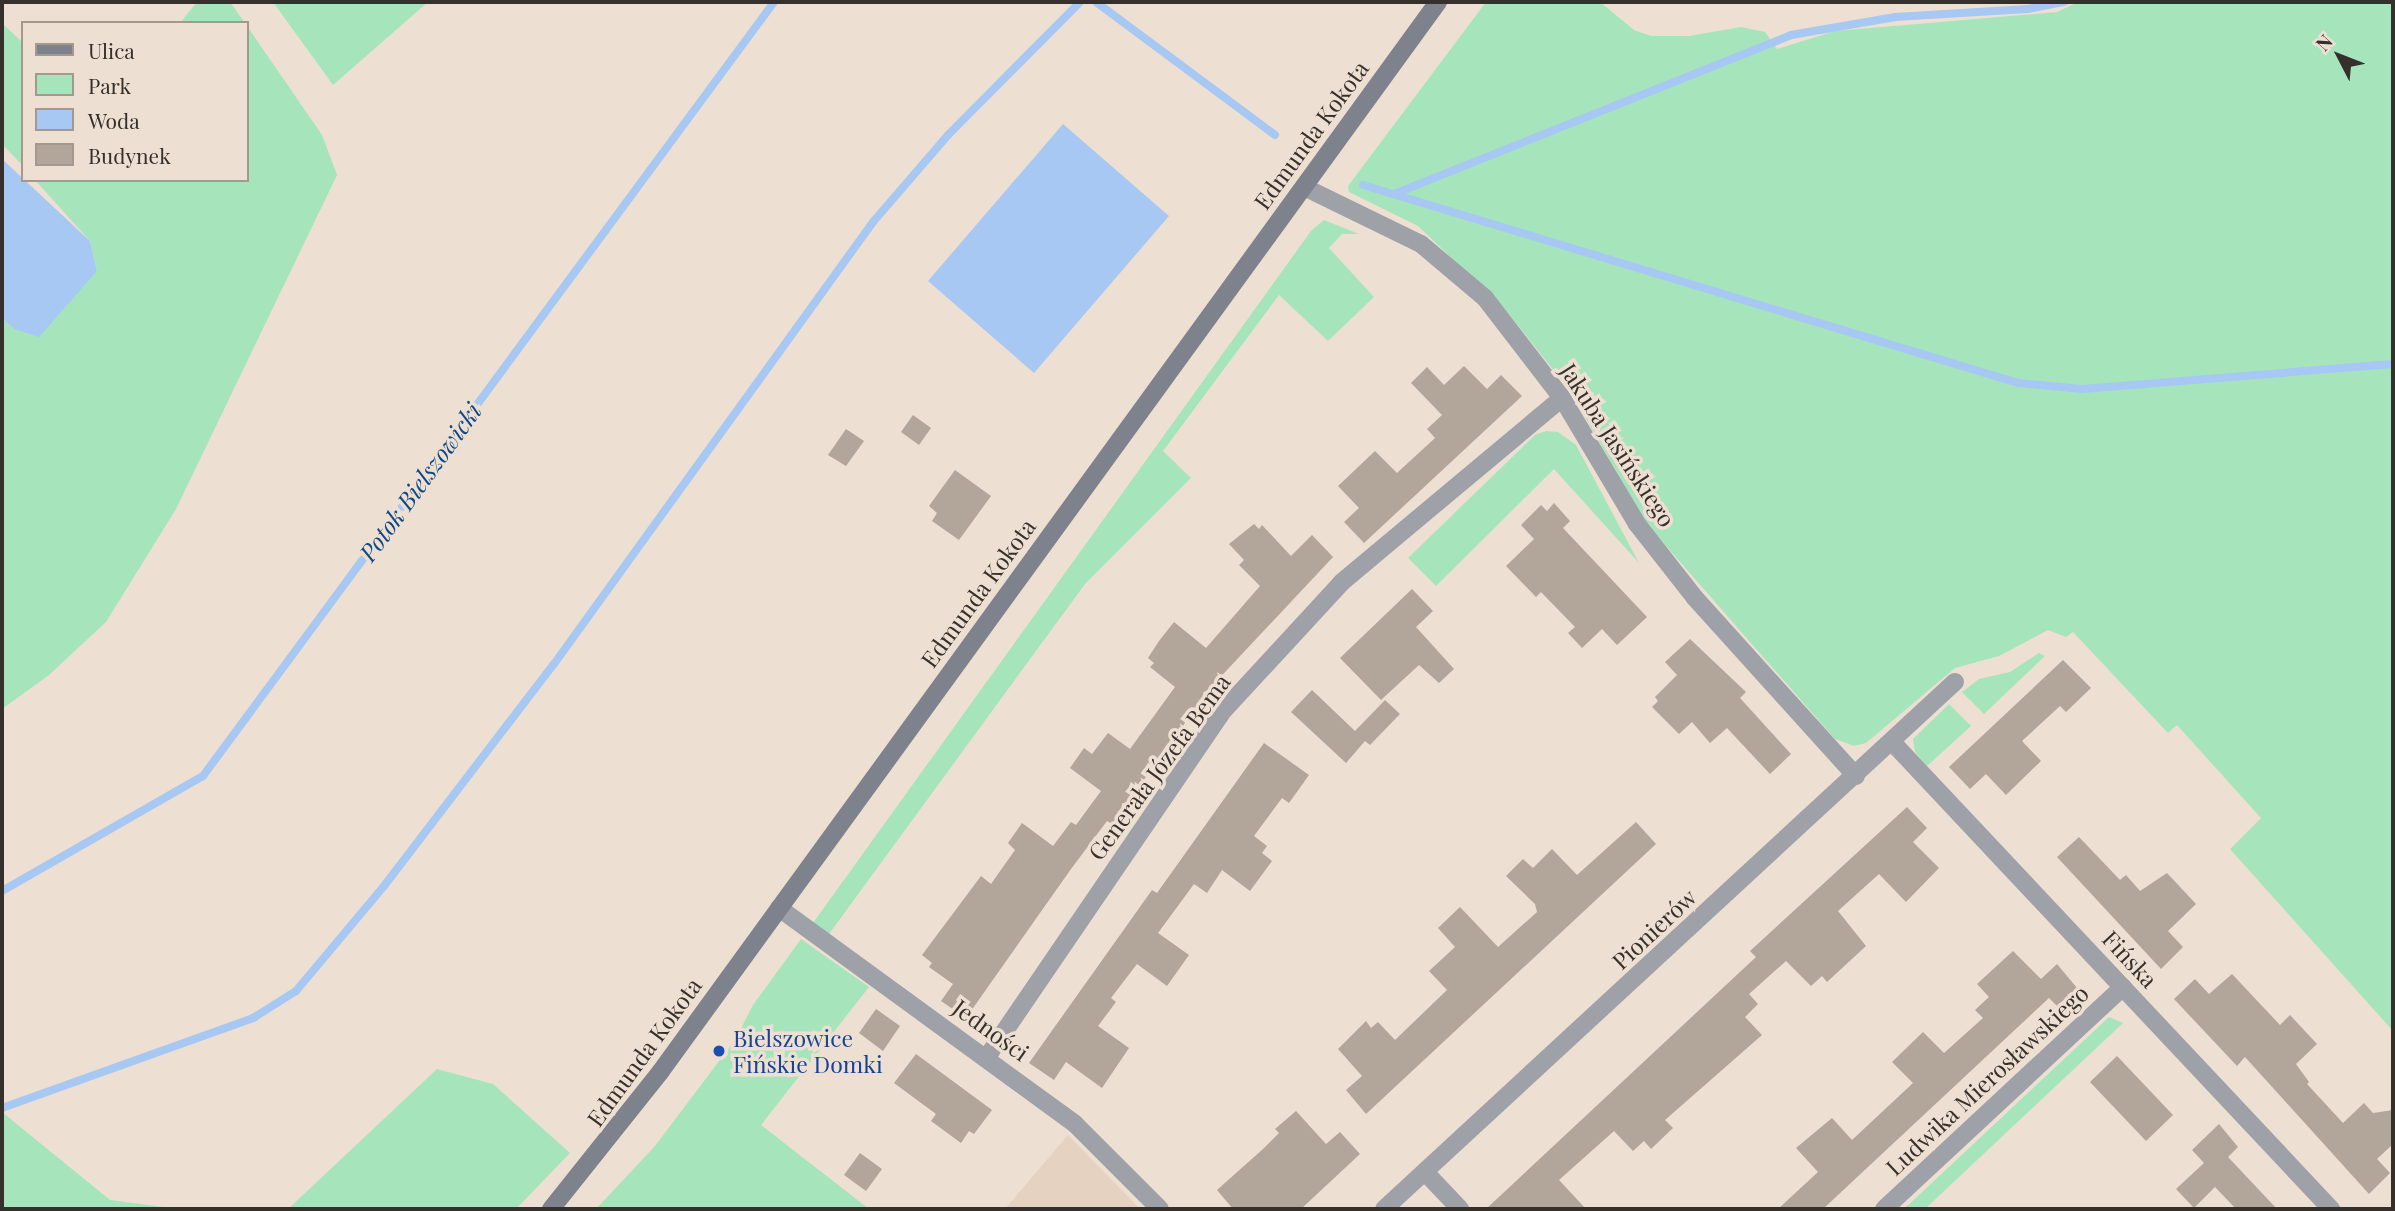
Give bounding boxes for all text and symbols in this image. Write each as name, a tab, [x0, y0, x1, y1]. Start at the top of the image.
legend	[21, 21, 248, 182]
north arrow	[2304, 21, 2374, 91]
text: N	[2309, 28, 2338, 56]
text: Ulica	[88, 36, 135, 64]
street label: Edmunda Kokota	[1248, 55, 1374, 215]
text: Park	[88, 71, 131, 99]
text: Woda	[88, 106, 140, 134]
text: Budynek	[88, 141, 171, 169]
street label: Jakuba Jasińskiego	[1555, 358, 1681, 532]
water label: Potok Bielszowicki	[353, 397, 487, 567]
street label: Edmunda Kokota	[915, 513, 1041, 673]
street label: Generała Józefa Bema	[1082, 668, 1236, 866]
street label: Pionierów	[1606, 883, 1702, 975]
street label: Fińska	[2097, 925, 2163, 993]
street label: Edmunda Kokota	[581, 972, 707, 1132]
street label: Ludwika Mierosławskiego	[1880, 979, 2094, 1181]
street label: Jedności	[948, 993, 1034, 1067]
place label: Bielszowice Fińskie Domki	[733, 1024, 883, 1078]
marker: Bielszowice Fińskie Domki	[711, 1043, 727, 1059]

